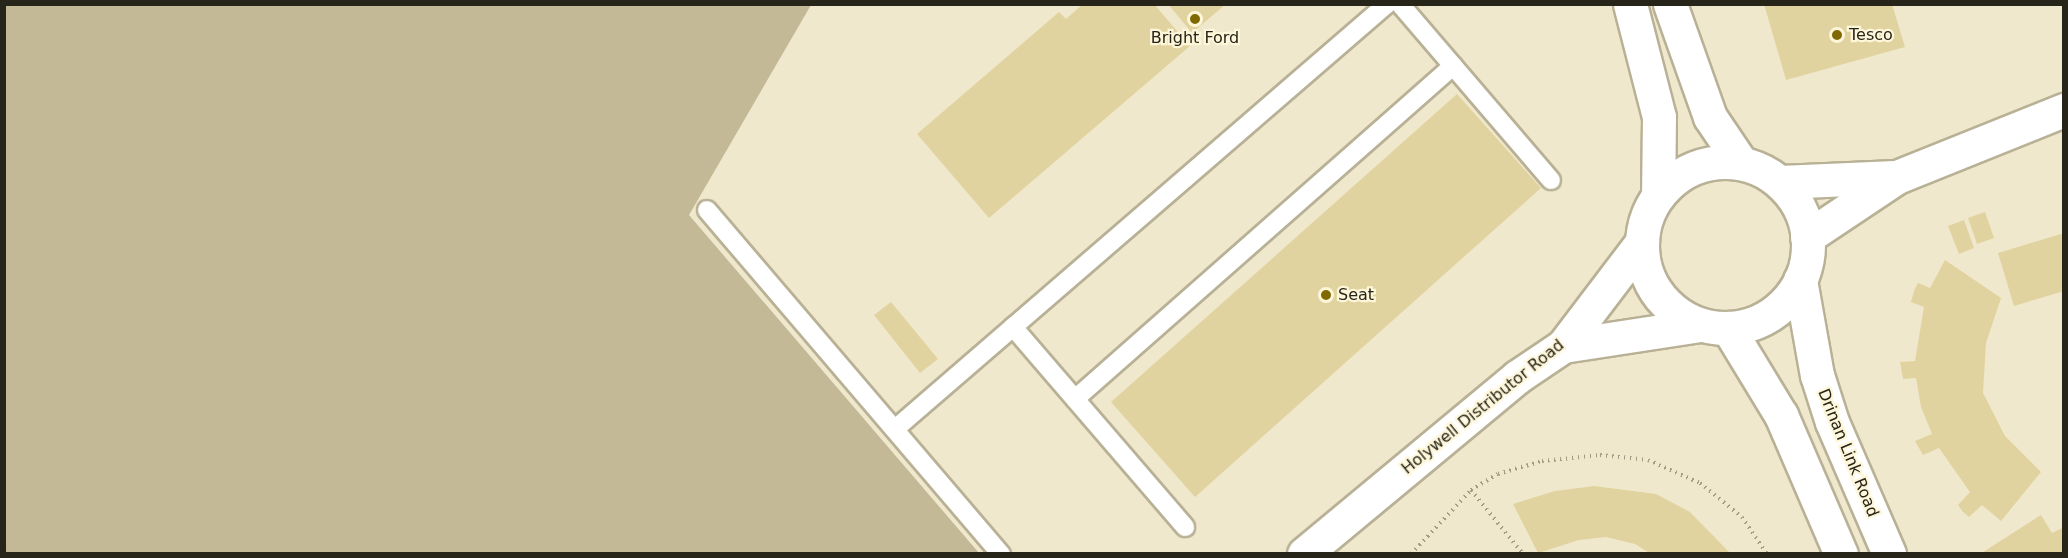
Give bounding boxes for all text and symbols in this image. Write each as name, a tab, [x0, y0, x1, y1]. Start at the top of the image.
marker: Bright Ford	[1188, 12, 1202, 26]
place label: Tesco	[1849, 25, 1893, 45]
place label: Bright Ford	[1151, 28, 1239, 48]
marker: Tesco	[1830, 28, 1844, 42]
place label: Seat	[1338, 285, 1374, 305]
marker: Seat	[1319, 288, 1333, 302]
street label: Holywell Distributor Road	[1398, 336, 1568, 478]
street label: Drinan Link Road	[1814, 386, 1882, 520]

